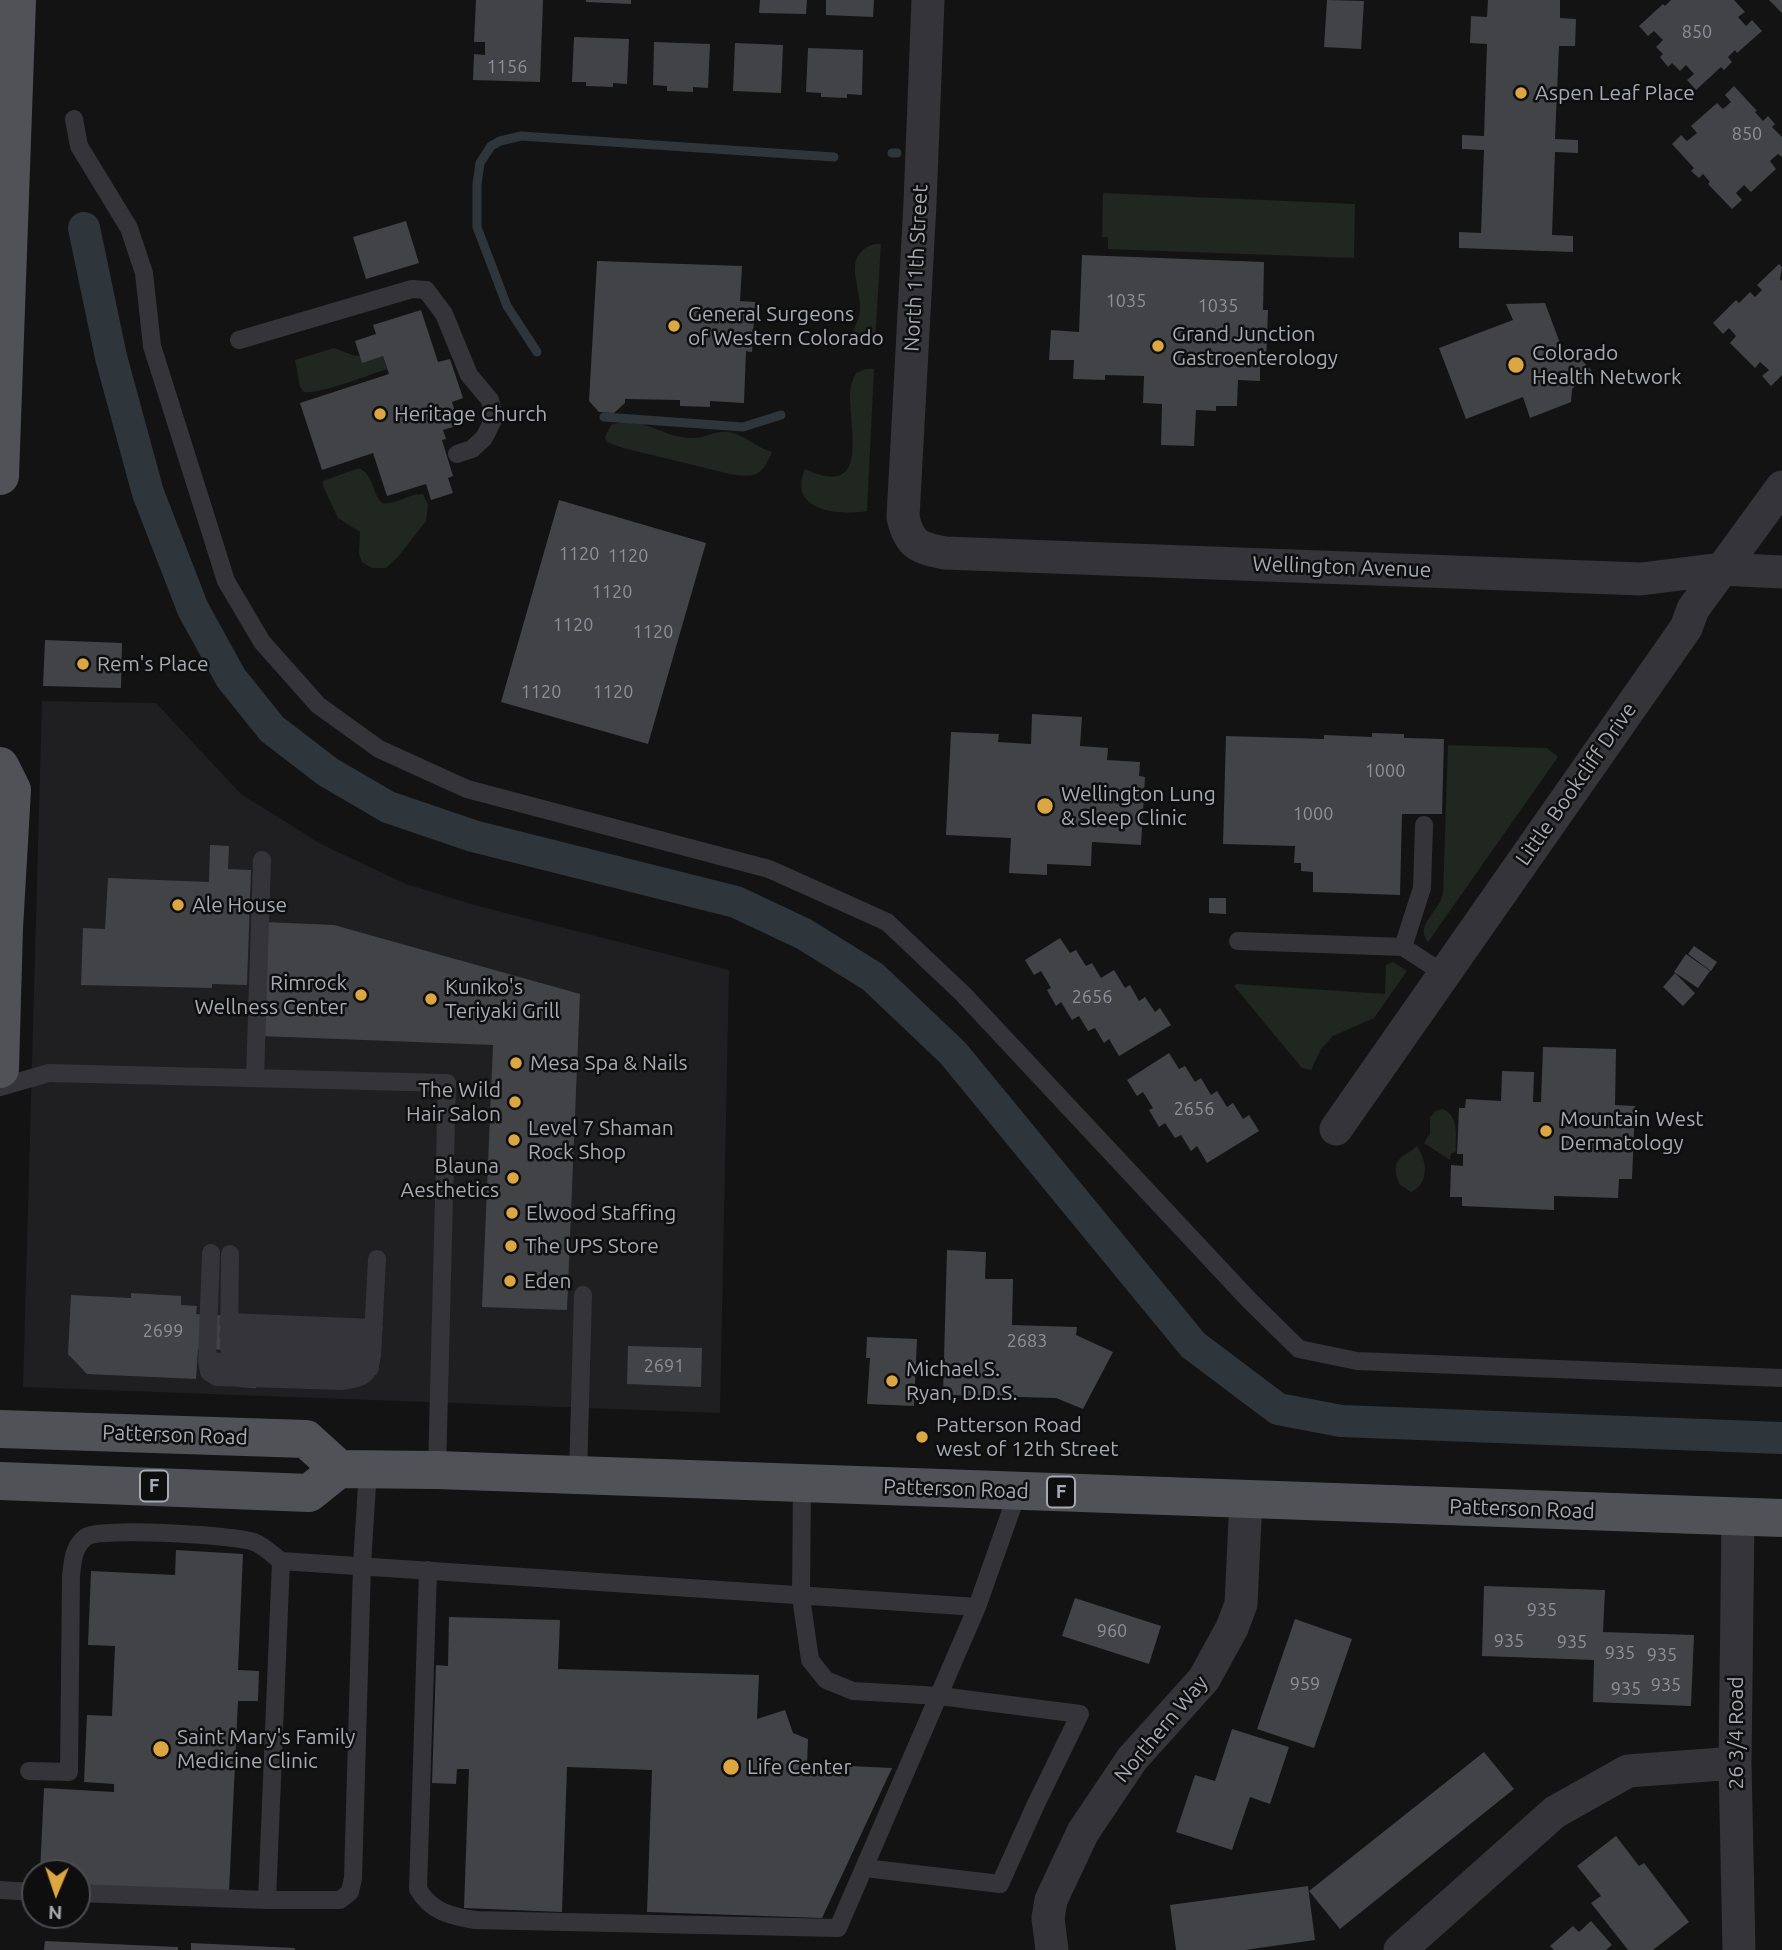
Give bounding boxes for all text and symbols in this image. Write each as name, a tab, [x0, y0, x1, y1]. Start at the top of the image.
house number: 850	[1682, 21, 1712, 43]
house number: 1156	[487, 56, 527, 78]
place label: Aspen Leaf Place	[1535, 80, 1695, 106]
marker: Aspen Leaf Place	[1513, 85, 1529, 101]
house number: 850	[1732, 123, 1762, 145]
street label: North 11th Street	[899, 184, 933, 352]
house number: 1035	[1106, 290, 1146, 312]
house number: 1035	[1198, 295, 1238, 317]
place label: General Surgeons of Western Colorado	[688, 301, 884, 351]
marker: General Surgeons of Western Colorado	[666, 318, 682, 334]
place label: Grand Junction Gastroenterology	[1172, 321, 1338, 371]
marker: Grand Junction Gastroenterology	[1150, 338, 1166, 354]
place label: Colorado Health Network	[1532, 340, 1682, 390]
marker: Colorado Health Network	[1506, 355, 1526, 375]
place label: Heritage Church	[394, 401, 547, 427]
marker: Heritage Church	[372, 406, 388, 422]
house number: 1120	[559, 543, 599, 565]
house number: 1120	[608, 545, 648, 567]
street label: Wellington Avenue	[1252, 551, 1432, 583]
house number: 1120	[592, 581, 632, 603]
house number: 1120	[553, 614, 593, 636]
house number: 1120	[633, 621, 673, 643]
place label: Rem's Place	[97, 651, 209, 677]
marker: Rem's Place	[75, 656, 91, 672]
house number: 1120	[521, 681, 561, 703]
house number: 1120	[593, 681, 633, 703]
street label: Little Bookcliff Drive	[1510, 698, 1642, 870]
house number: 1000	[1365, 760, 1405, 782]
place label: Wellington Lung & Sleep Clinic	[1061, 781, 1216, 831]
marker: Wellington Lung & Sleep Clinic	[1035, 796, 1055, 816]
house number: 1000	[1293, 803, 1333, 825]
place label: Ale House	[192, 892, 287, 918]
marker: Ale House	[170, 897, 186, 913]
place label: Rimrock Wellness Center	[194, 970, 347, 1020]
place label: Kuniko's Teriyaki Grill	[445, 974, 560, 1024]
house number: 2656	[1072, 986, 1112, 1008]
marker: Rimrock Wellness Center	[353, 987, 369, 1003]
marker: Kuniko's Teriyaki Grill	[423, 991, 439, 1007]
place label: Mesa Spa & Nails	[530, 1050, 687, 1076]
marker: Mesa Spa & Nails	[508, 1055, 524, 1071]
place label: The Wild Hair Salon	[406, 1077, 501, 1127]
marker: The Wild Hair Salon	[507, 1094, 523, 1110]
house number: 2656	[1174, 1098, 1214, 1120]
place label: Mountain West Dermatology	[1560, 1106, 1703, 1156]
place label: Level 7 Shaman Rock Shop	[528, 1115, 674, 1165]
marker: Mountain West Dermatology	[1538, 1123, 1554, 1139]
marker: Level 7 Shaman Rock Shop	[506, 1132, 522, 1148]
place label: Blauna Aesthetics	[401, 1153, 499, 1203]
marker: Blauna Aesthetics	[505, 1170, 521, 1186]
place label: Elwood Staffing	[526, 1200, 676, 1226]
marker: Elwood Staffing	[504, 1205, 520, 1221]
place label: The UPS Store	[525, 1233, 659, 1259]
marker: The UPS Store	[503, 1238, 519, 1254]
place label: Eden	[524, 1268, 571, 1294]
marker: Eden	[502, 1273, 518, 1289]
house number: 2699	[143, 1320, 183, 1342]
house number: 2683	[1007, 1330, 1047, 1352]
house number: 2691	[644, 1355, 684, 1377]
place label: Michael S. Ryan, D.D.S.	[906, 1356, 1018, 1406]
marker: Michael S. Ryan, D.D.S.	[884, 1373, 900, 1389]
place label: Patterson Road west of 12th Street	[936, 1412, 1119, 1462]
street label: Patterson Road	[102, 1420, 248, 1450]
marker: Patterson Road west of 12th Street	[914, 1429, 930, 1445]
road number: F	[140, 1470, 168, 1502]
street label: Patterson Road	[883, 1474, 1029, 1504]
road number: F	[1047, 1476, 1075, 1508]
street label: Patterson Road	[1449, 1494, 1595, 1524]
house number: 935	[1527, 1599, 1557, 1621]
house number: 960	[1097, 1620, 1127, 1642]
house number: 935	[1494, 1630, 1524, 1652]
house number: 935	[1557, 1631, 1587, 1653]
house number: 935	[1605, 1642, 1635, 1664]
house number: 935	[1647, 1644, 1677, 1666]
street label: Northern Way	[1109, 1670, 1213, 1788]
house number: 959	[1290, 1673, 1320, 1695]
house number: 935	[1651, 1674, 1681, 1696]
street label: 26 3/4 Road	[1723, 1676, 1749, 1790]
house number: 935	[1611, 1678, 1641, 1700]
place label: Saint Mary's Family Medicine Clinic	[177, 1724, 355, 1774]
marker: Saint Mary's Family Medicine Clinic	[151, 1739, 171, 1759]
place label: Life Center	[747, 1754, 851, 1780]
marker: Life Center	[721, 1757, 741, 1777]
north arrow	[21, 1859, 91, 1929]
text: N	[48, 1902, 63, 1924]

